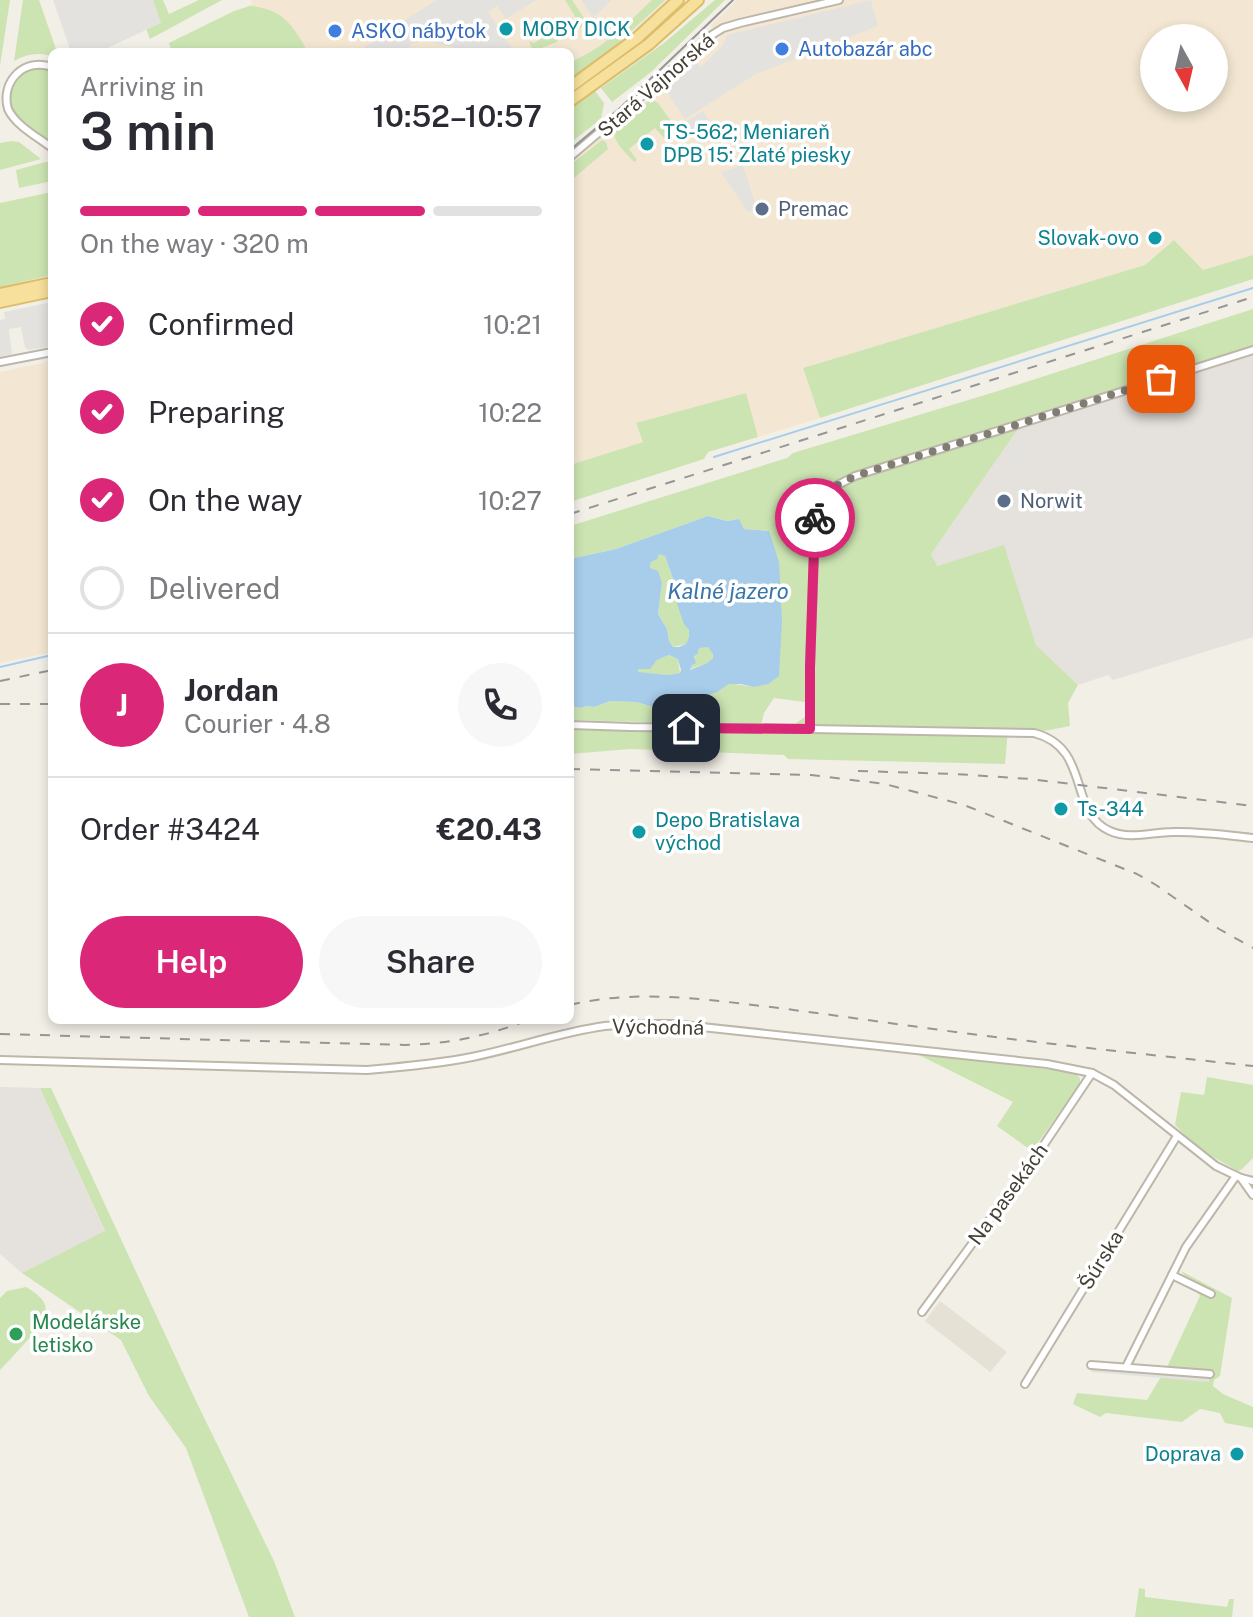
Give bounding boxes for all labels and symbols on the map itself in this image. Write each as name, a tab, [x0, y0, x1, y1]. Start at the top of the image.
place label: MOBY DICK	[522, 17, 631, 41]
place label: ASKO nábytok	[351, 19, 487, 43]
marker: MOBY DICK	[497, 20, 515, 38]
marker: ASKO nábytok	[326, 22, 344, 40]
north arrow	[1140, 24, 1228, 112]
street label: Stará Vajnorská	[593, 28, 719, 142]
place label: Autobazár abc	[798, 37, 933, 61]
marker: Autobazár abc	[773, 40, 791, 58]
place label: TS-562; Meniareň DPB 15: Zlaté piesky	[663, 120, 851, 167]
marker: TS-562; Meniareň DPB 15: Zlaté piesky	[638, 135, 656, 153]
place label: Premac	[778, 197, 849, 221]
marker: Premac	[753, 200, 771, 218]
place label: Slovak-ovo	[1037, 226, 1139, 250]
marker: Slovak-ovo	[1146, 229, 1164, 247]
pin	[1127, 345, 1195, 413]
courier	[775, 478, 855, 558]
place label: Norwit	[1020, 489, 1083, 513]
marker: Norwit	[995, 492, 1013, 510]
water label: Kalné jazero	[667, 578, 789, 604]
pin	[652, 694, 720, 762]
place label: Ts-344	[1077, 797, 1144, 821]
marker: Ts-344	[1052, 800, 1070, 818]
place label: Depo Bratislava východ	[655, 808, 800, 855]
marker: Depo Bratislava východ	[630, 823, 648, 841]
street label: Východná	[612, 1014, 704, 1040]
street label: Na pasekách	[963, 1139, 1053, 1249]
street label: Šúrska	[1074, 1226, 1128, 1294]
place label: Modelárske letisko	[32, 1310, 141, 1357]
marker: Modelárske letisko	[7, 1325, 25, 1343]
place label: Doprava	[1145, 1442, 1221, 1466]
marker: Doprava	[1228, 1445, 1246, 1463]

